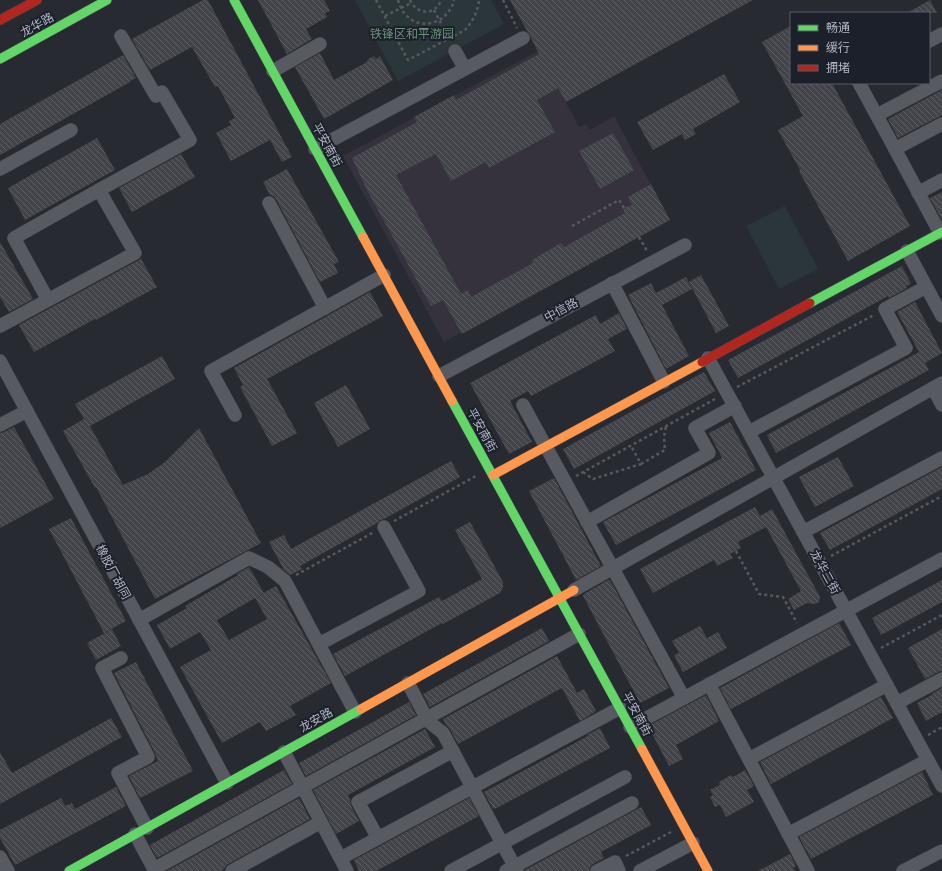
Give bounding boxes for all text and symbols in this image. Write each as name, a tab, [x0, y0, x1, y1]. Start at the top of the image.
street label: 龙华路	[17, 8, 57, 41]
legend	[790, 12, 930, 84]
text: 畅通	[826, 19, 850, 36]
park label: 铁锋区和平游园	[370, 25, 454, 42]
text: 缓行	[826, 39, 850, 56]
text: 拥堵	[826, 59, 850, 76]
street label: 平安南街	[308, 120, 347, 170]
street label: 中信路	[541, 294, 581, 326]
street label: 平安南街	[463, 405, 502, 455]
street label: 橡胶厂胡同	[92, 541, 135, 602]
street label: 龙华二街	[806, 547, 845, 597]
street label: 平安南街	[618, 689, 657, 739]
street label: 龙安路	[296, 703, 336, 736]

